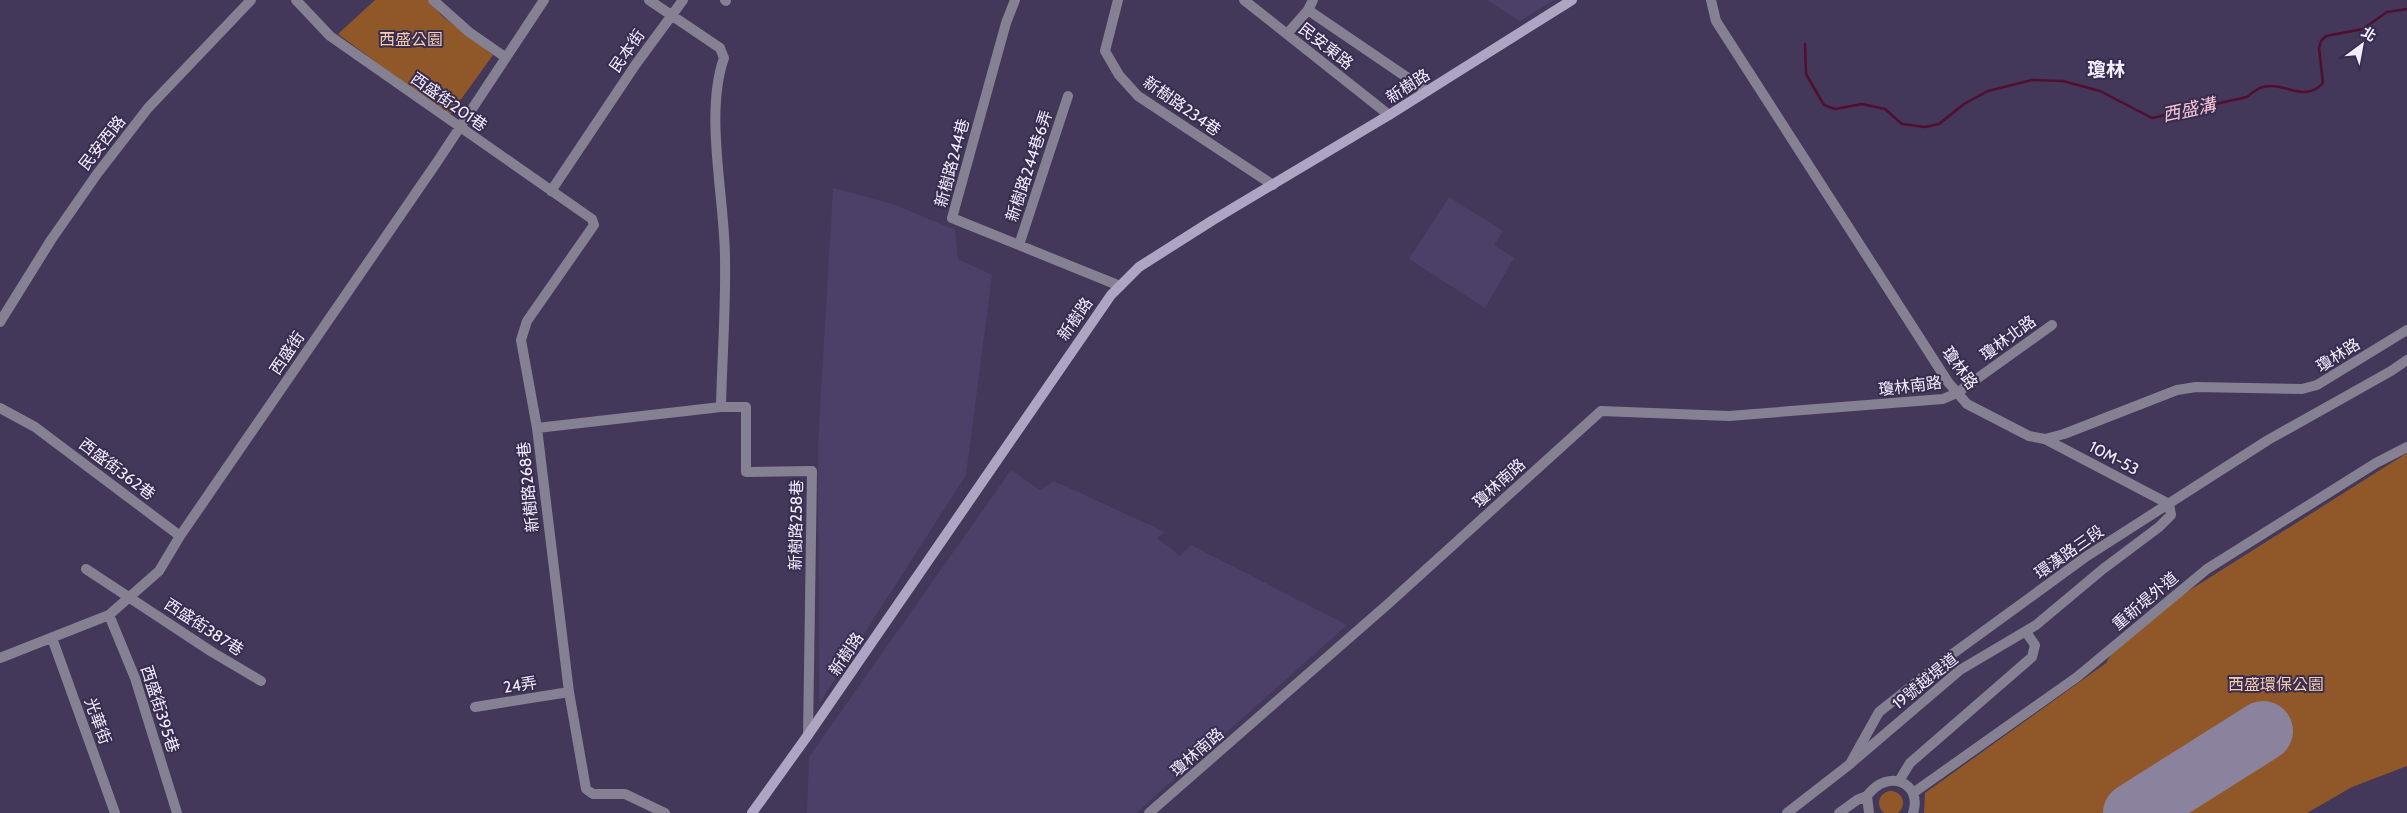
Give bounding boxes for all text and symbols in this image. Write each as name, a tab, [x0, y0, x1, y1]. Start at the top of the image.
street label: 民安東路	[1295, 19, 1357, 73]
north arrow	[2337, 20, 2387, 70]
text: 北	[2358, 23, 2380, 45]
street label: 民本街	[605, 26, 649, 76]
park label: 西盛公園	[379, 30, 443, 49]
district label: 瓊林	[2087, 58, 2125, 81]
street label: 新樹路	[1383, 65, 1433, 107]
street label: 西盛街201巷	[407, 69, 491, 135]
street label: 新樹路234巷	[1140, 72, 1224, 140]
water label: 西盛溝	[2160, 93, 2221, 126]
street label: 新樹路244巷6弄	[1002, 108, 1056, 224]
street label: 民安西路	[75, 112, 129, 174]
street label: 新樹路244巷	[931, 117, 973, 209]
street label: 新樹路	[1053, 294, 1097, 344]
street label: 瓊林北路	[1977, 312, 2039, 364]
street label: 西盛街	[266, 328, 308, 378]
street label: 瓊林路	[2313, 334, 2363, 376]
street label: 瓊林路	[1938, 343, 1982, 393]
street label: 瓊林南路	[1877, 373, 1943, 399]
street label: 西盛街362巷	[75, 434, 159, 504]
street label: 10M-53	[2086, 437, 2142, 479]
street label: 新樹路268巷	[514, 441, 542, 533]
street label: 瓊林南路	[1469, 455, 1529, 511]
street label: 新樹路258巷	[786, 479, 806, 571]
street label: 環漢路三段	[2031, 521, 2107, 583]
street label: 重新堤外道	[2108, 568, 2182, 634]
street label: 西盛街387巷	[161, 594, 247, 660]
street label: 新樹路	[825, 629, 867, 679]
street label: 19號越堤道	[1889, 649, 1961, 713]
street label: 西盛街395巷	[137, 663, 183, 755]
street label: 24弄	[502, 673, 538, 697]
park label: 西盛環保公園	[2228, 675, 2324, 694]
street label: 光華街	[81, 695, 115, 747]
street label: 瓊林南路	[1167, 724, 1227, 780]

